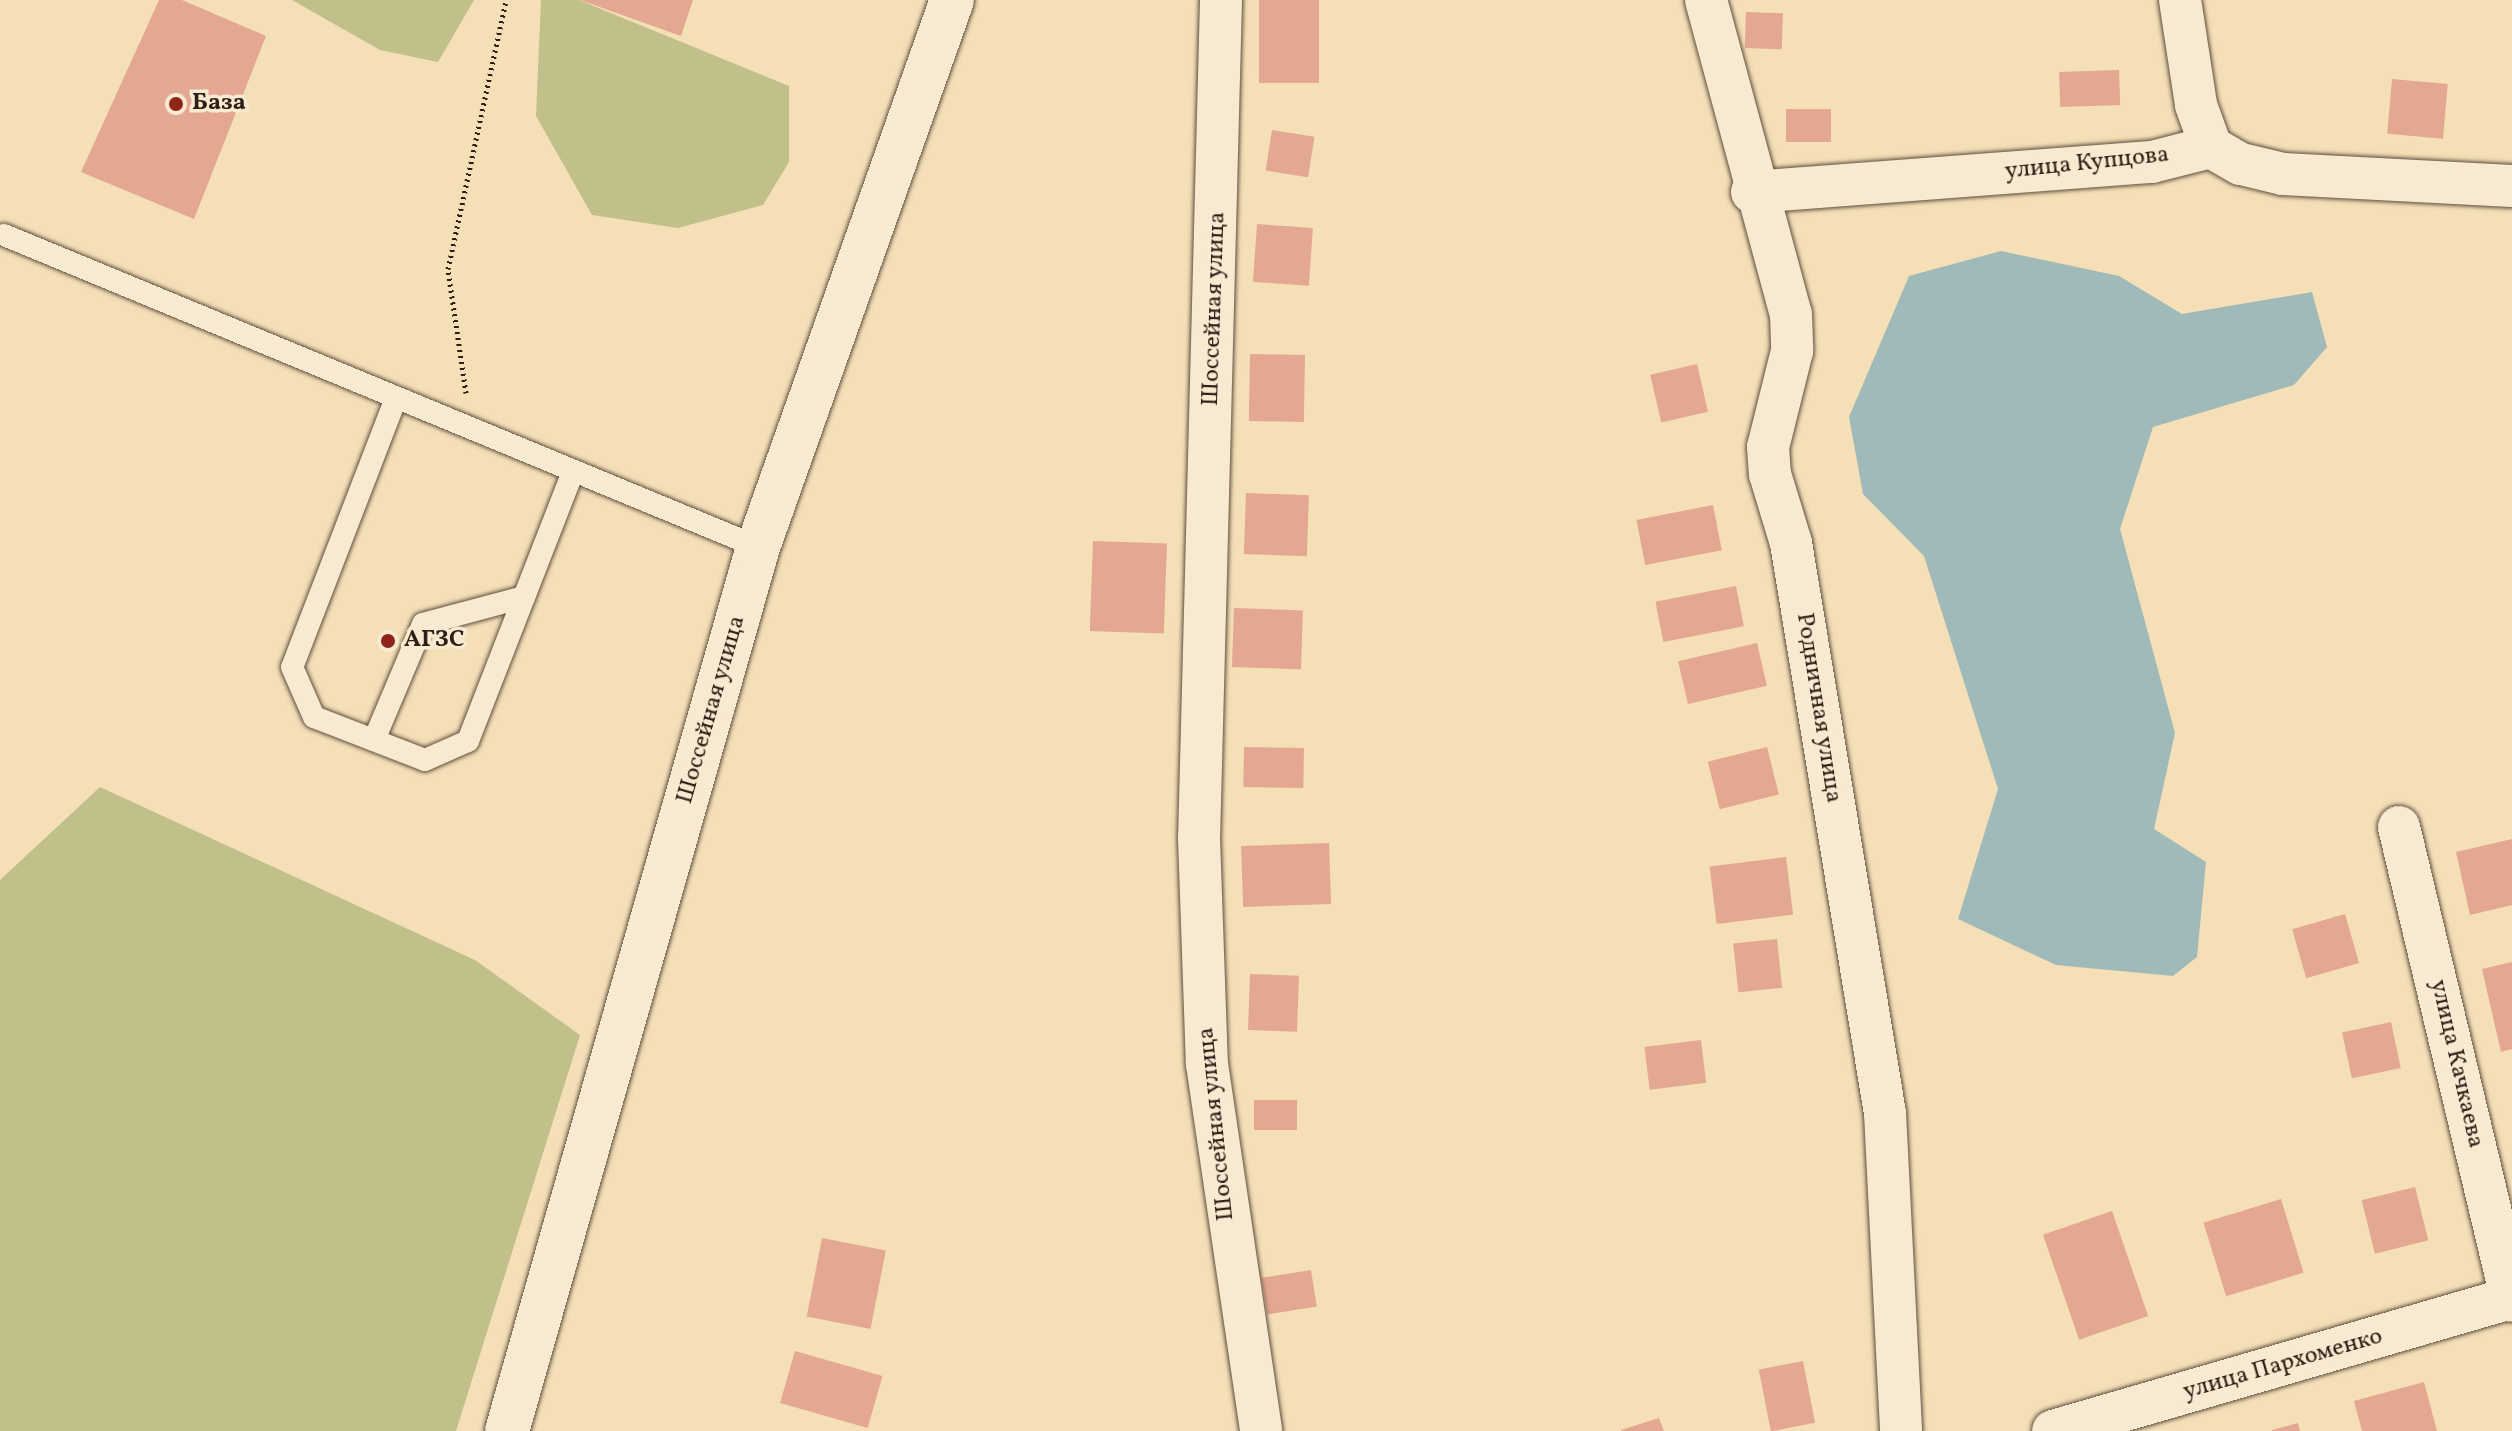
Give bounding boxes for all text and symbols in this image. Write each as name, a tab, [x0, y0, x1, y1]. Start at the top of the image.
place label: База	[192, 90, 246, 118]
marker: База	[167, 95, 185, 113]
street label: улица Купцова	[2003, 141, 2171, 187]
street label: Шоссейная улица	[1197, 211, 1233, 407]
street label: Родничная улица	[1789, 611, 1847, 805]
street label: Шоссейная улица	[671, 612, 753, 808]
place label: АГЗС	[404, 627, 464, 655]
marker: АГЗС	[379, 632, 397, 650]
street label: улица Качкаева	[2423, 977, 2489, 1151]
street label: Шоссейная улица	[1192, 1025, 1242, 1223]
street label: улица Пархоменко	[2180, 1323, 2386, 1407]

